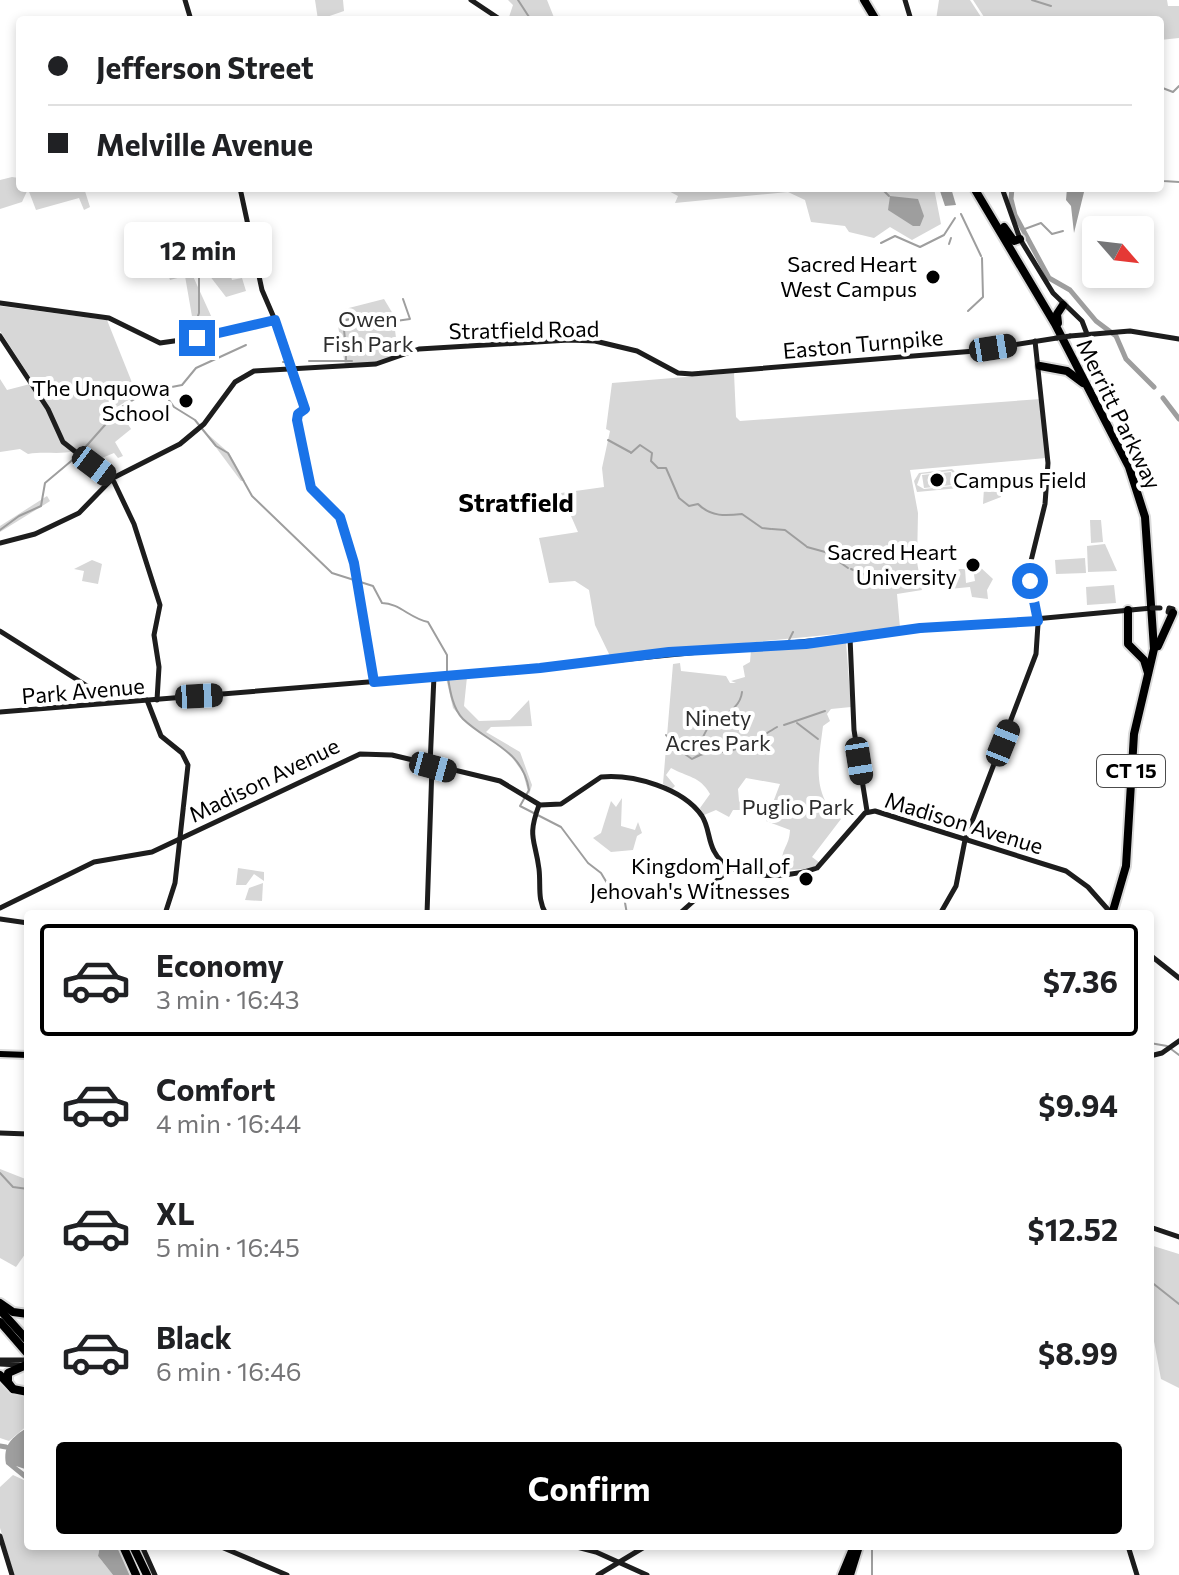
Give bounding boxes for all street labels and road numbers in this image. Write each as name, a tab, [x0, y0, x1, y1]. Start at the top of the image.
street label: Stratfield Road	[448, 315, 600, 344]
street label: Easton Turnpike	[782, 323, 944, 364]
street label: Merritt Parkway	[1071, 334, 1168, 493]
street label: Park Avenue	[20, 672, 146, 709]
street label: Madison Avenue	[184, 731, 343, 828]
road number: CT 15	[1097, 755, 1165, 787]
street label: Madison Avenue	[882, 786, 1047, 859]

